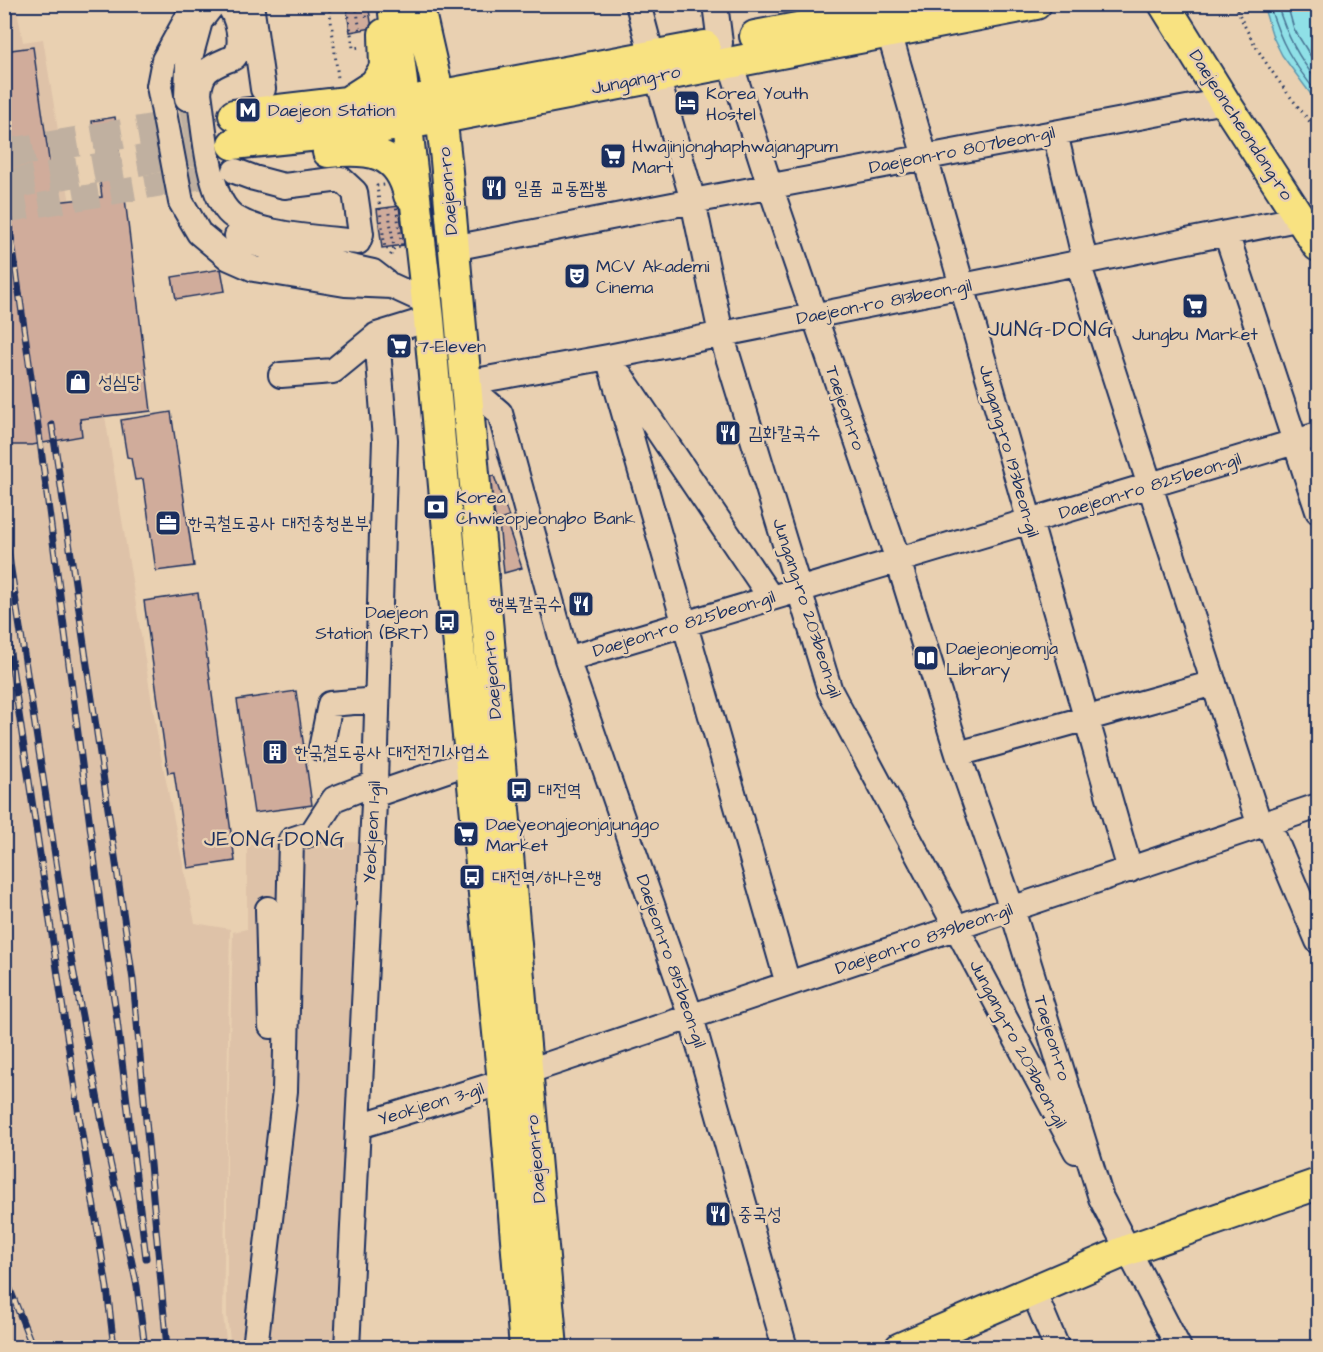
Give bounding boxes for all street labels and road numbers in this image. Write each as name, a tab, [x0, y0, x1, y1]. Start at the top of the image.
street label: Daejeoncheondong-ro	[1182, 45, 1299, 206]
street label: Jungang-ro	[589, 59, 683, 102]
street label: Daejeon-ro 807beon-gil	[867, 120, 1057, 181]
street label: Daejeon-ro	[432, 146, 464, 236]
street label: Daejeon-ro 813beon-gil	[794, 273, 974, 332]
street label: Taejeon-ro	[819, 362, 871, 454]
street label: Jungang-ro 193beon-gil	[971, 362, 1046, 541]
street label: Daejeon-ro 825beon-gil	[1056, 446, 1245, 527]
street label: Jungang-ro 203beon-gil	[765, 515, 848, 701]
street label: Daejeon-ro 825beon-gil	[590, 584, 779, 665]
street label: Daejeon-ro	[476, 630, 508, 720]
street label: Yeokjeon 1-gil	[357, 780, 388, 884]
street label: Daejeon-ro 815beon-gil	[629, 871, 712, 1051]
street label: Daejeon-ro 839beon-gil	[832, 897, 1016, 982]
street label: Jungang-ro 203beon-gil	[962, 955, 1073, 1133]
street label: Taejeon-ro	[1027, 992, 1077, 1084]
street label: Yeokjeon 3-gil	[375, 1076, 487, 1133]
street label: Daejeon-ro	[520, 1114, 552, 1204]

